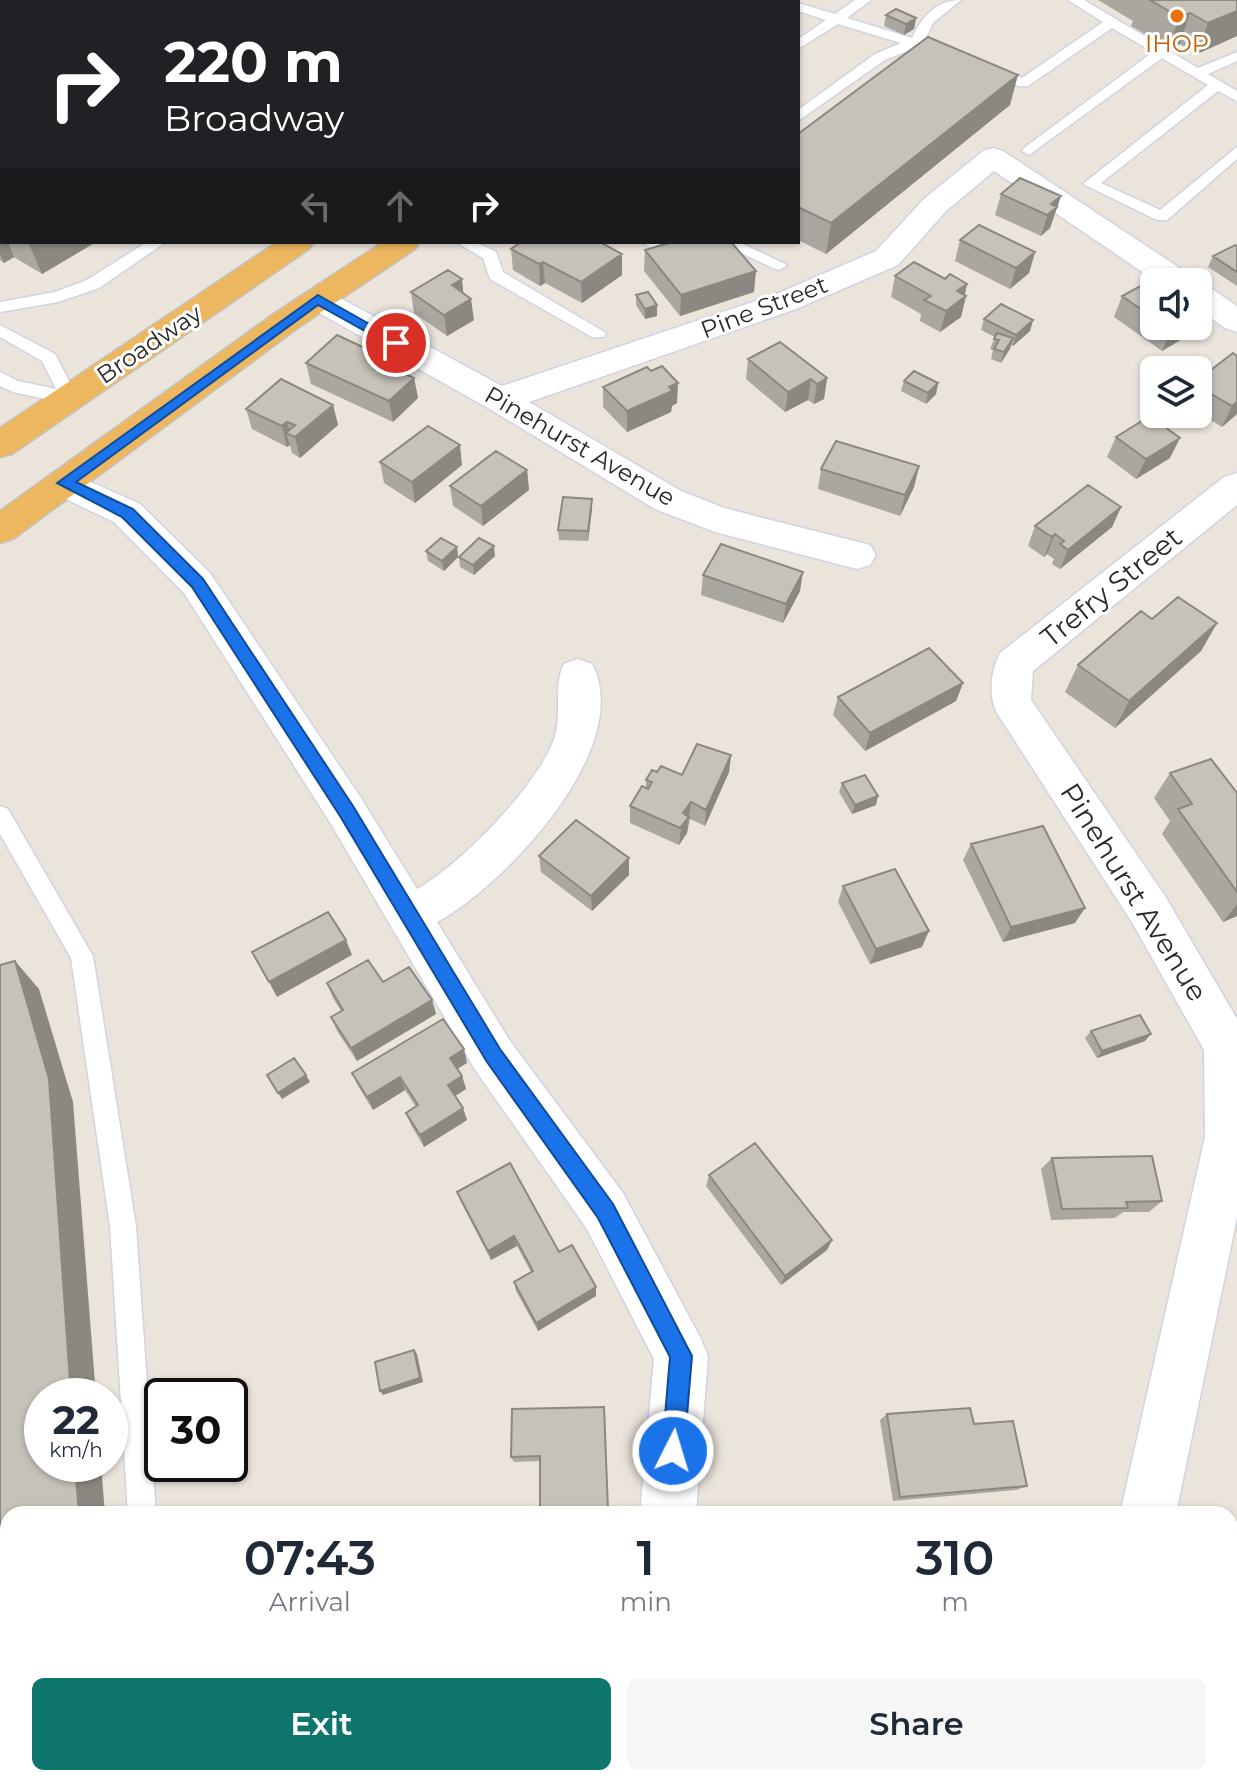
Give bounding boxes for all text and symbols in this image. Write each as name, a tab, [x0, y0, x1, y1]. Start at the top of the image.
marker: IHOP	[1168, 7, 1186, 25]
text: 220 m	[164, 28, 343, 96]
place label: IHOP	[1145, 29, 1209, 58]
icon: right	[32, 32, 136, 136]
text: Broadway	[164, 96, 344, 140]
icon: left	[294, 184, 338, 228]
icon: ahead	[378, 184, 422, 228]
icon: right	[462, 184, 506, 228]
map controls	[1140, 268, 1212, 428]
button: sound	[1140, 268, 1212, 340]
street label: Pine Street	[697, 269, 832, 344]
street label: Broadway	[91, 298, 207, 390]
pin	[362, 309, 430, 377]
icon: arrive	[374, 321, 418, 365]
button: layers	[1140, 356, 1212, 428]
street label: Pinehurst Avenue	[480, 380, 680, 512]
street label: Trefry Street	[1034, 520, 1188, 654]
street label: Pinehurst Avenue	[1053, 777, 1215, 1007]
speed limit sign: 30	[144, 1378, 248, 1482]
text: 22	[52, 1395, 100, 1444]
position arrow	[631, 1409, 715, 1493]
text: km/h	[49, 1438, 103, 1462]
text: 07:43	[244, 1529, 376, 1587]
text: 1	[637, 1529, 655, 1587]
text: 310	[916, 1529, 994, 1587]
text: Arrival	[269, 1586, 351, 1618]
text: min	[620, 1586, 672, 1618]
text: m	[941, 1586, 969, 1618]
button: Exit	[32, 1678, 611, 1770]
button: Share	[627, 1678, 1206, 1770]

